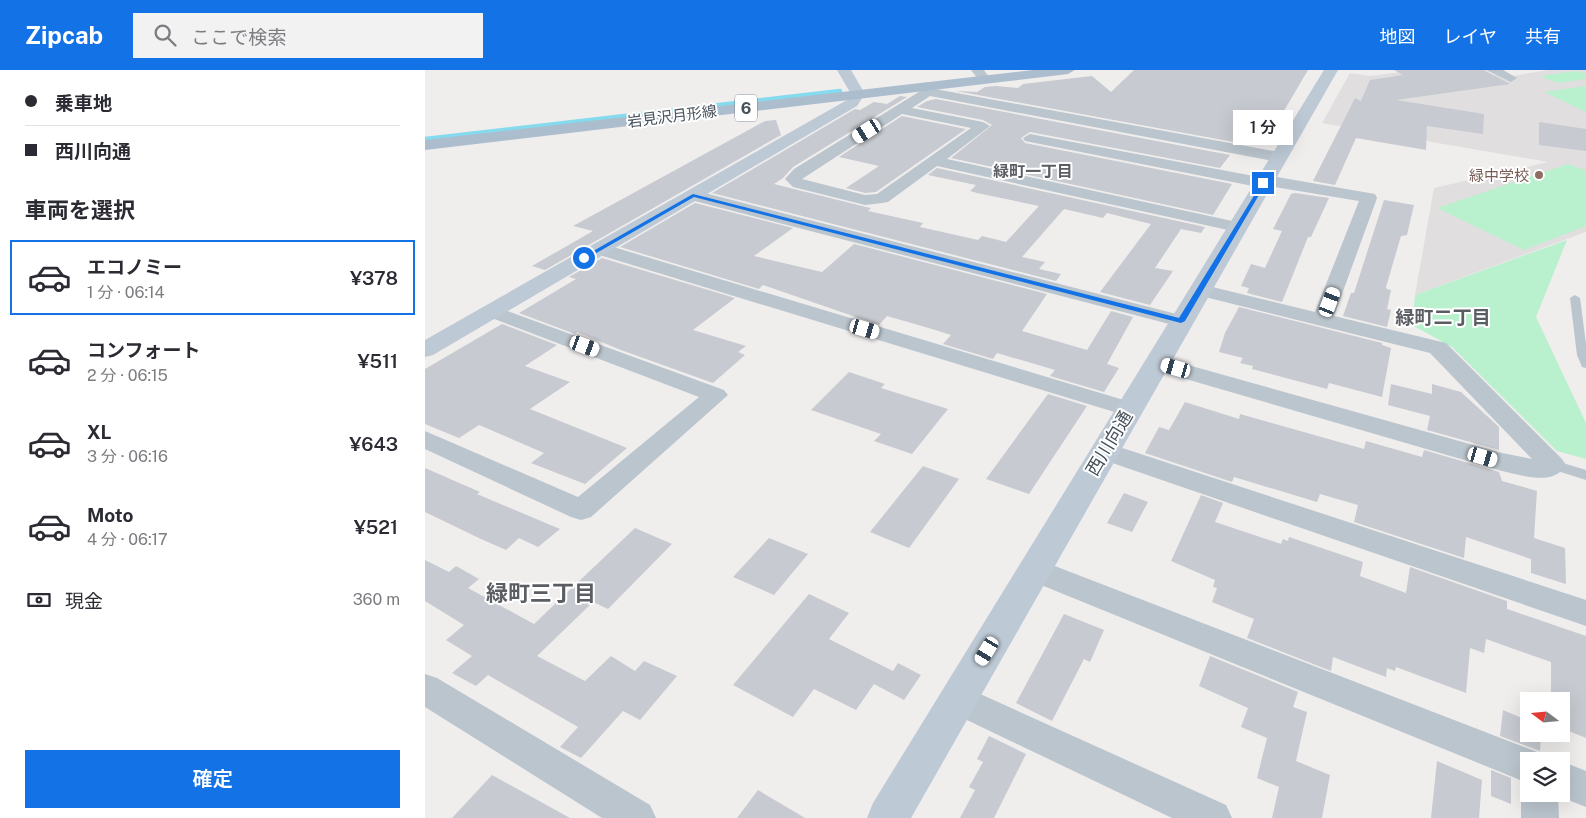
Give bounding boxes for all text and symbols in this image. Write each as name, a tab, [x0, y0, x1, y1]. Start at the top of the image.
search box	[133, 13, 483, 58]
text: Zipcab	[25, 21, 103, 49]
icon: search	[151, 21, 179, 49]
text: ここで検索	[191, 26, 286, 48]
text: 地図	[1380, 26, 1416, 47]
text: レイヤ	[1444, 26, 1497, 47]
text: 共有	[1525, 26, 1561, 47]
text: 乗車地	[55, 92, 112, 114]
road number: 6	[735, 94, 757, 122]
street label: 岩見沢月形線	[626, 102, 718, 130]
callout: 1 分	[1233, 111, 1293, 146]
car	[850, 117, 883, 145]
text: 1 分	[1250, 118, 1276, 137]
text: 西川向通	[55, 140, 131, 162]
district label: 緑町一丁目	[993, 162, 1073, 181]
place label: 緑中学校	[1469, 167, 1529, 184]
marker: 緑中学校	[1533, 169, 1545, 181]
route end	[1252, 172, 1274, 194]
text: 車両を選択	[25, 197, 135, 223]
route start	[573, 247, 595, 269]
icon: car	[27, 255, 72, 300]
text: エコノミー	[87, 256, 182, 278]
text: ¥378	[350, 267, 398, 289]
text: 1 分 · 06:14	[87, 283, 165, 302]
car	[1317, 285, 1342, 319]
district label: 緑町二丁目	[1395, 306, 1491, 328]
car	[848, 318, 881, 340]
car	[568, 334, 601, 358]
icon: car	[27, 338, 72, 383]
text: コンフォート	[87, 339, 200, 361]
text: ¥511	[357, 350, 398, 372]
car	[1159, 357, 1192, 379]
text: 2 分 · 06:15	[87, 366, 168, 385]
street label: 西川向通	[1081, 407, 1137, 479]
icon: car	[27, 421, 72, 466]
text: XL	[87, 421, 112, 443]
text: ¥643	[349, 433, 398, 455]
car	[1466, 446, 1499, 468]
text: 3 分 · 06:16	[87, 447, 168, 466]
icon: car	[27, 504, 72, 549]
text: Moto	[87, 504, 133, 526]
text: ¥521	[354, 516, 398, 538]
text: 4 分 · 06:17	[87, 530, 168, 549]
district label: 緑町三丁目	[486, 580, 596, 606]
icon: cash	[25, 586, 53, 614]
text: 現金	[65, 590, 103, 612]
text: 360 m	[353, 590, 400, 609]
car	[972, 634, 1001, 668]
north arrow	[1520, 692, 1570, 742]
map controls	[1520, 692, 1570, 802]
button: 確定	[25, 750, 400, 808]
button: layers	[1520, 752, 1570, 802]

